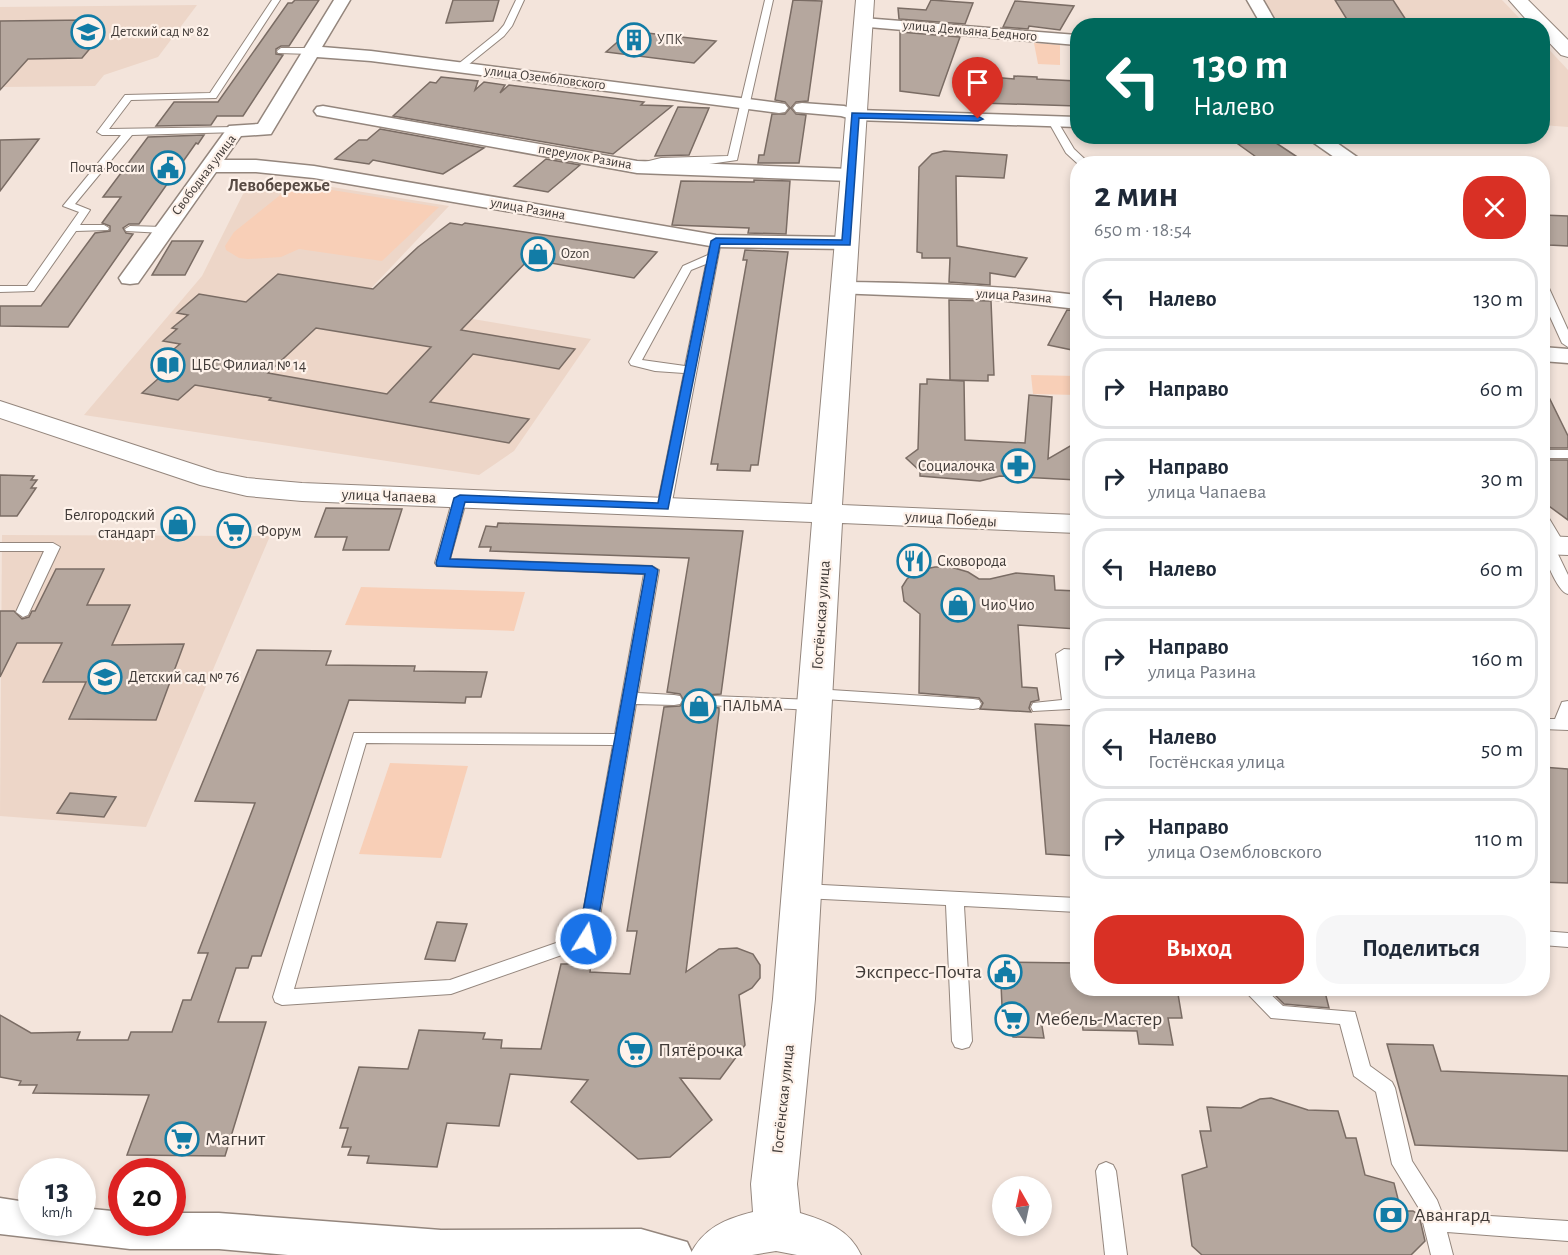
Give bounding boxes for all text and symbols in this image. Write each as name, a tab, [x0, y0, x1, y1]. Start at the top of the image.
school or university icon: Детский сад № 82	[70, 14, 106, 50]
street label: улица Демьяна Бедного	[901, 18, 1038, 44]
building icon: УПК	[616, 22, 652, 58]
place label: Детский сад № 82	[111, 25, 209, 39]
place label: УПК	[657, 33, 682, 47]
icon: left	[1094, 42, 1172, 120]
text: 130 m	[1193, 44, 1288, 86]
pin	[952, 57, 1003, 119]
street label: улица Озембловского	[483, 64, 606, 92]
icon: arrive	[961, 66, 994, 99]
text: Налево	[1193, 93, 1275, 120]
street label: Свободная улица	[169, 131, 239, 218]
street label: переулок Разина	[537, 142, 634, 172]
public building icon: Почта России	[150, 150, 186, 186]
place label: Почта России	[70, 161, 145, 175]
button: close	[1463, 176, 1526, 239]
district label: Левобережье	[228, 177, 330, 195]
text: 2 мин	[1094, 177, 1178, 213]
street label: улица Разина	[488, 195, 567, 223]
text: 650 m · 18:54	[1094, 220, 1192, 240]
shop icon: Ozon	[520, 236, 556, 272]
place label: Ozon	[561, 247, 589, 261]
icon: left	[1097, 282, 1130, 315]
street label: улица Разина	[975, 286, 1053, 306]
text: Налево	[1148, 288, 1217, 310]
text: 130 m	[1474, 288, 1523, 310]
library icon: ЦБС Филиал № 14	[150, 347, 186, 383]
place label: ЦБС Филиал № 14	[191, 357, 307, 373]
icon: right	[1097, 372, 1130, 405]
text: Направо	[1148, 378, 1229, 400]
text: 60 m	[1480, 378, 1523, 400]
pharmacy icon: Социалочка	[1000, 448, 1036, 484]
text: Направо	[1148, 456, 1229, 478]
place label: Социалочка	[918, 458, 995, 474]
icon: right	[1097, 462, 1130, 495]
text: 30 m	[1481, 468, 1523, 490]
text: улица Чапаева	[1148, 482, 1266, 502]
street label: улица Чапаева	[340, 486, 437, 507]
shop icon: Белгородский стандарт	[160, 506, 196, 542]
place label: Белгородский стандарт	[64, 507, 155, 541]
street label: улица Победы	[904, 509, 997, 530]
supermarket icon: Форум	[216, 513, 252, 549]
place label: Форум	[257, 523, 301, 540]
restaurant icon: Сковорода	[896, 543, 932, 579]
icon: left	[1097, 552, 1130, 585]
place label: Сковорода	[937, 553, 1007, 569]
text: Налево	[1148, 558, 1217, 580]
text: 60 m	[1480, 558, 1523, 580]
street label: Гостёнская улица	[809, 560, 834, 670]
shop icon: Чио Чио	[940, 587, 976, 623]
place label: Чио Чио	[981, 597, 1035, 613]
text: Направо	[1148, 636, 1229, 658]
icon: right	[1097, 642, 1130, 675]
text: 160 m	[1472, 648, 1523, 670]
school or university icon: Детский сад № 76	[87, 659, 123, 695]
text: улица Разина	[1148, 662, 1256, 682]
place label: Детский сад № 76	[128, 669, 240, 685]
shop icon: ПАЛЬМА	[681, 688, 717, 724]
place label: ПАЛЬМА	[722, 698, 783, 714]
text: Налево	[1148, 726, 1217, 748]
icon: left	[1097, 732, 1130, 765]
text: 50 m	[1481, 738, 1523, 760]
text: Гостёнская улица	[1148, 752, 1285, 772]
text: Направо	[1148, 816, 1229, 838]
icon: right	[1097, 822, 1130, 855]
text: 110 m	[1475, 828, 1523, 850]
text: улица Озембловского	[1148, 842, 1322, 862]
position arrow	[554, 907, 618, 971]
button: Выход	[1094, 915, 1304, 984]
button: Поделиться	[1316, 915, 1526, 984]
public building icon: Экспресс-Почта	[987, 954, 1023, 990]
place label: Экспресс-Почта	[855, 962, 982, 982]
supermarket icon: Мебель-Мастер	[994, 1001, 1030, 1037]
place label: Мебель-Мастер	[1035, 1009, 1162, 1029]
supermarket icon: Пятёрочка	[617, 1032, 653, 1068]
place label: Пятёрочка	[658, 1040, 743, 1060]
street label: Гостёнская улица	[769, 1044, 798, 1155]
supermarket icon: Магнит	[164, 1121, 200, 1157]
place label: Магнит	[205, 1129, 266, 1149]
speed limit sign: 20	[108, 1158, 186, 1236]
text: 13	[45, 1175, 69, 1205]
north arrow	[992, 1176, 1052, 1236]
map controls	[992, 1176, 1052, 1236]
bank icon: Авангард	[1373, 1197, 1409, 1233]
text: km/h	[42, 1205, 72, 1220]
place label: Авангард	[1414, 1205, 1490, 1225]

